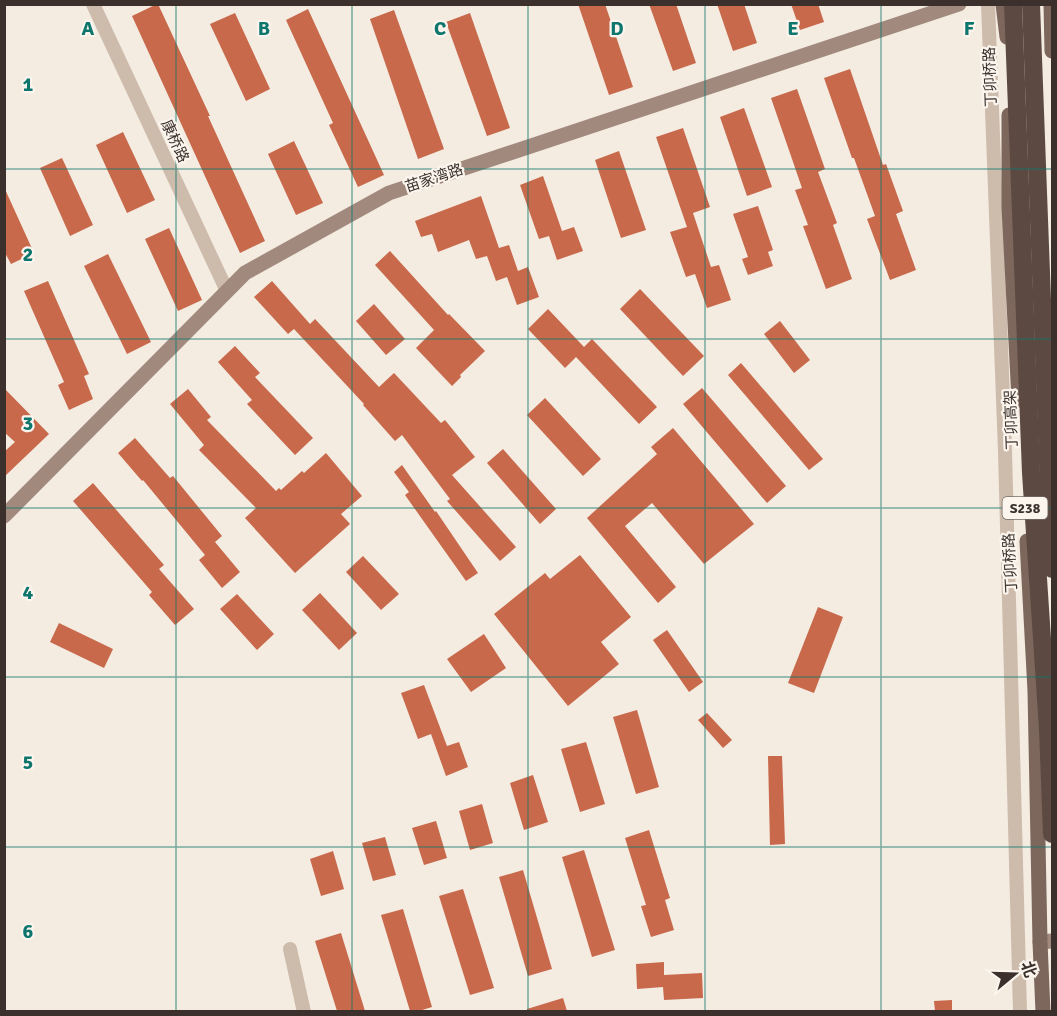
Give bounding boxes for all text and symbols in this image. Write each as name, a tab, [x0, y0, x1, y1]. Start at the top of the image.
text: A	[82, 16, 95, 41]
text: B	[258, 16, 270, 41]
text: C	[434, 16, 446, 41]
text: D	[610, 16, 624, 41]
text: E	[787, 16, 799, 41]
text: F	[964, 16, 975, 41]
street label: 丁卯桥路	[980, 47, 1000, 107]
text: 1	[23, 72, 34, 97]
street label: 康桥路	[157, 117, 193, 165]
street label: 苗家湾路	[403, 160, 465, 196]
text: 2	[23, 242, 33, 267]
street label: 丁卯高架	[1001, 390, 1021, 450]
text: 3	[23, 411, 33, 436]
road number: S238	[1002, 497, 1048, 519]
street label: 丁卯桥路	[999, 533, 1021, 593]
text: 4	[23, 580, 34, 605]
text: 5	[23, 750, 33, 775]
text: 6	[23, 919, 34, 944]
north arrow	[985, 944, 1045, 1004]
text: 北	[1016, 959, 1040, 980]

